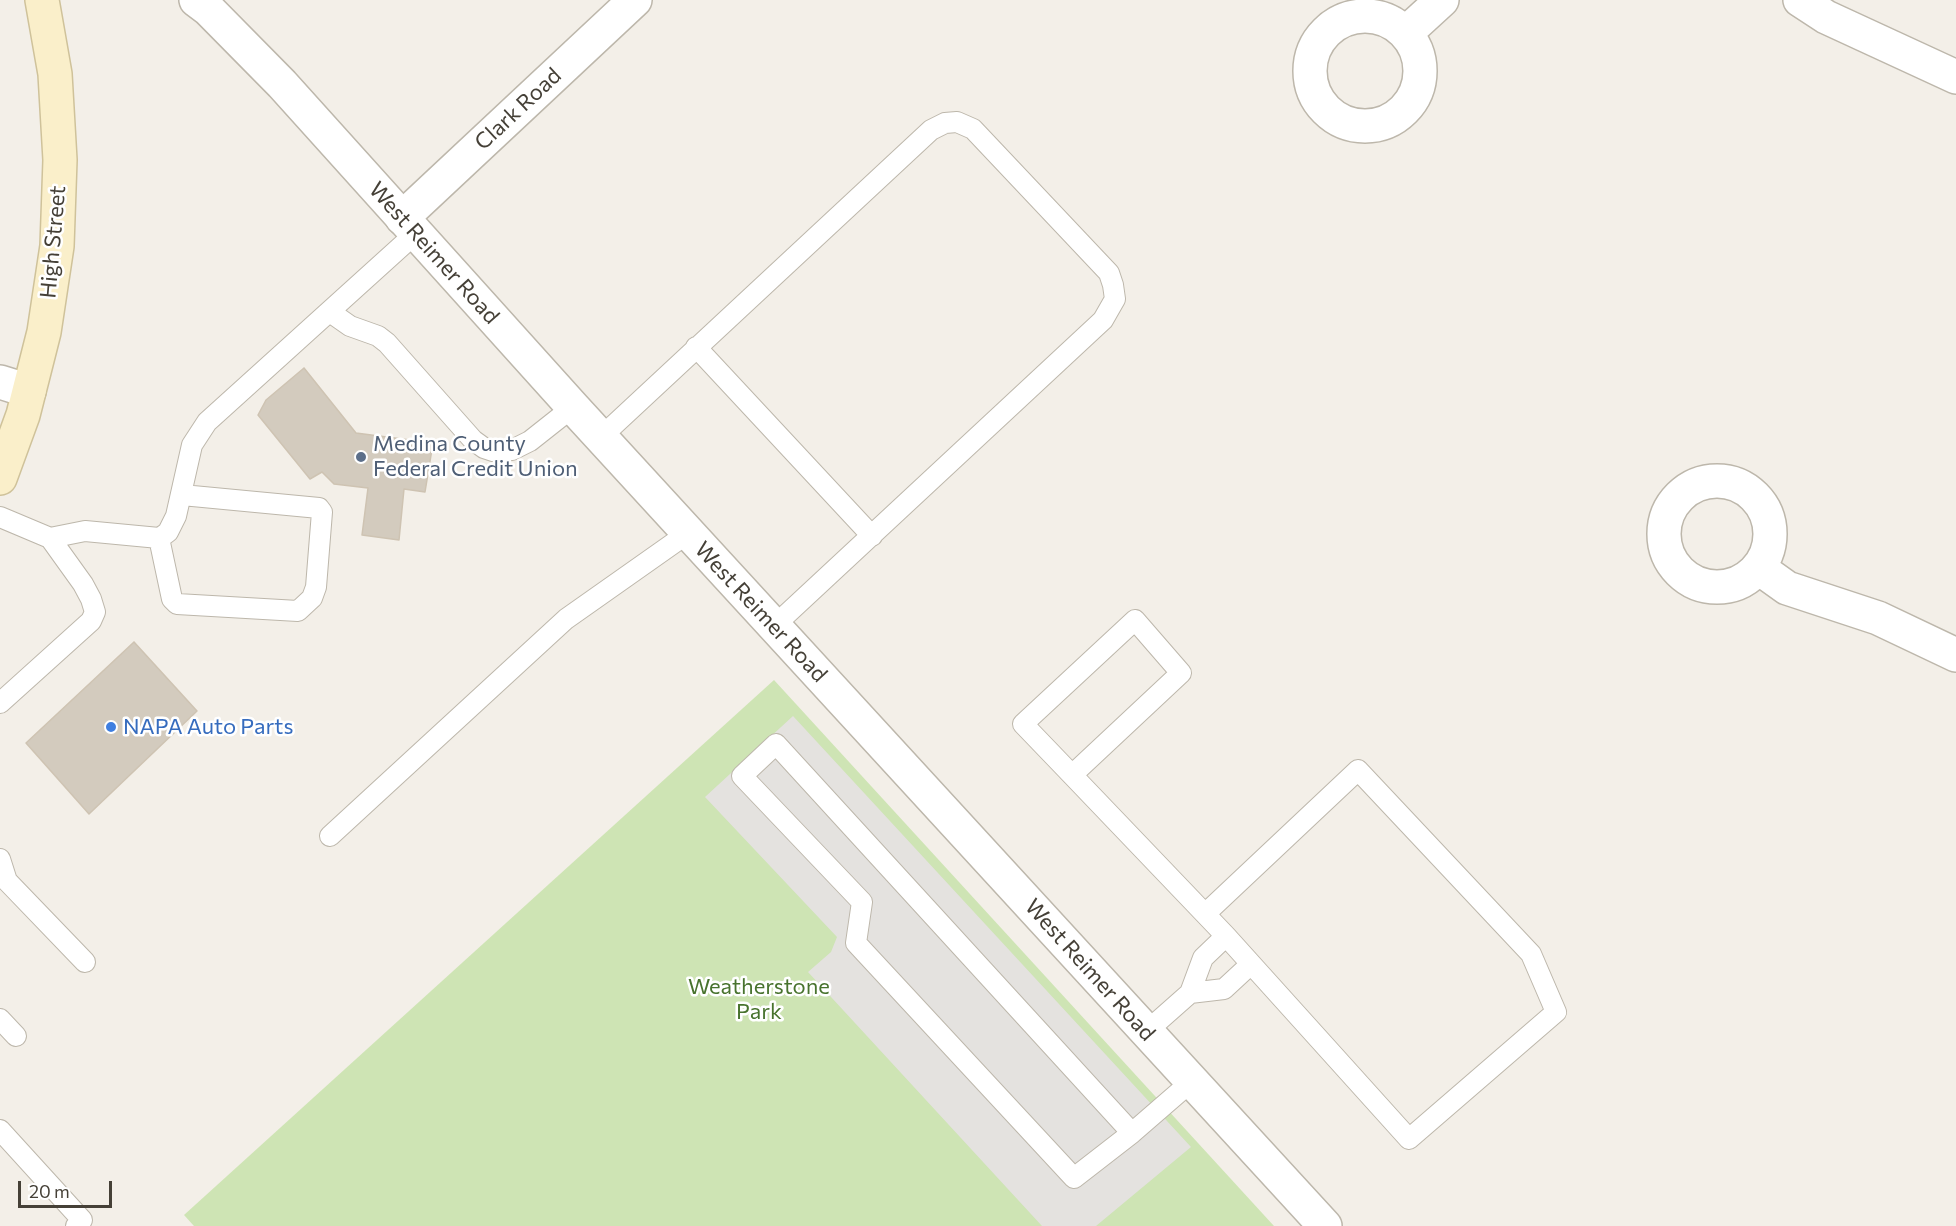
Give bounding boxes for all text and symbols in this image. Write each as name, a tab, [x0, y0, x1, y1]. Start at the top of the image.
street label: Clark Road	[469, 62, 567, 156]
street label: West Reimer Road	[363, 176, 505, 330]
street label: High Street	[35, 185, 71, 299]
place label: Medina County Federal Credit Union	[373, 431, 578, 482]
marker: Medina County Federal Credit Union	[354, 450, 368, 464]
street label: West Reimer Road	[689, 536, 833, 688]
place label: NAPA Auto Parts	[123, 714, 293, 740]
marker: NAPA Auto Parts	[104, 720, 118, 734]
street label: West Reimer Road	[1019, 893, 1161, 1047]
park label: Weatherstone Park	[688, 974, 830, 1026]
scale bar	[21, 1169, 116, 1207]
text: 20 m	[29, 1180, 70, 1202]

